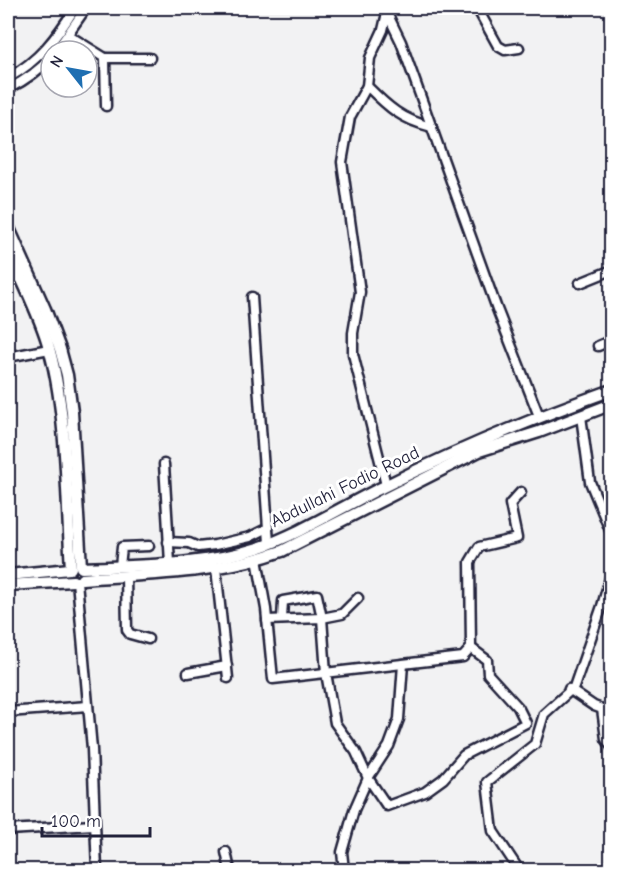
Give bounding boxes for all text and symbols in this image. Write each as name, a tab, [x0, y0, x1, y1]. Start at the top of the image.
north arrow	[39, 39, 99, 99]
text: N	[47, 53, 67, 71]
street label: Abdullahi Fodio Road	[267, 442, 423, 532]
scale bar	[42, 800, 150, 838]
text: 100 m	[51, 811, 101, 832]

